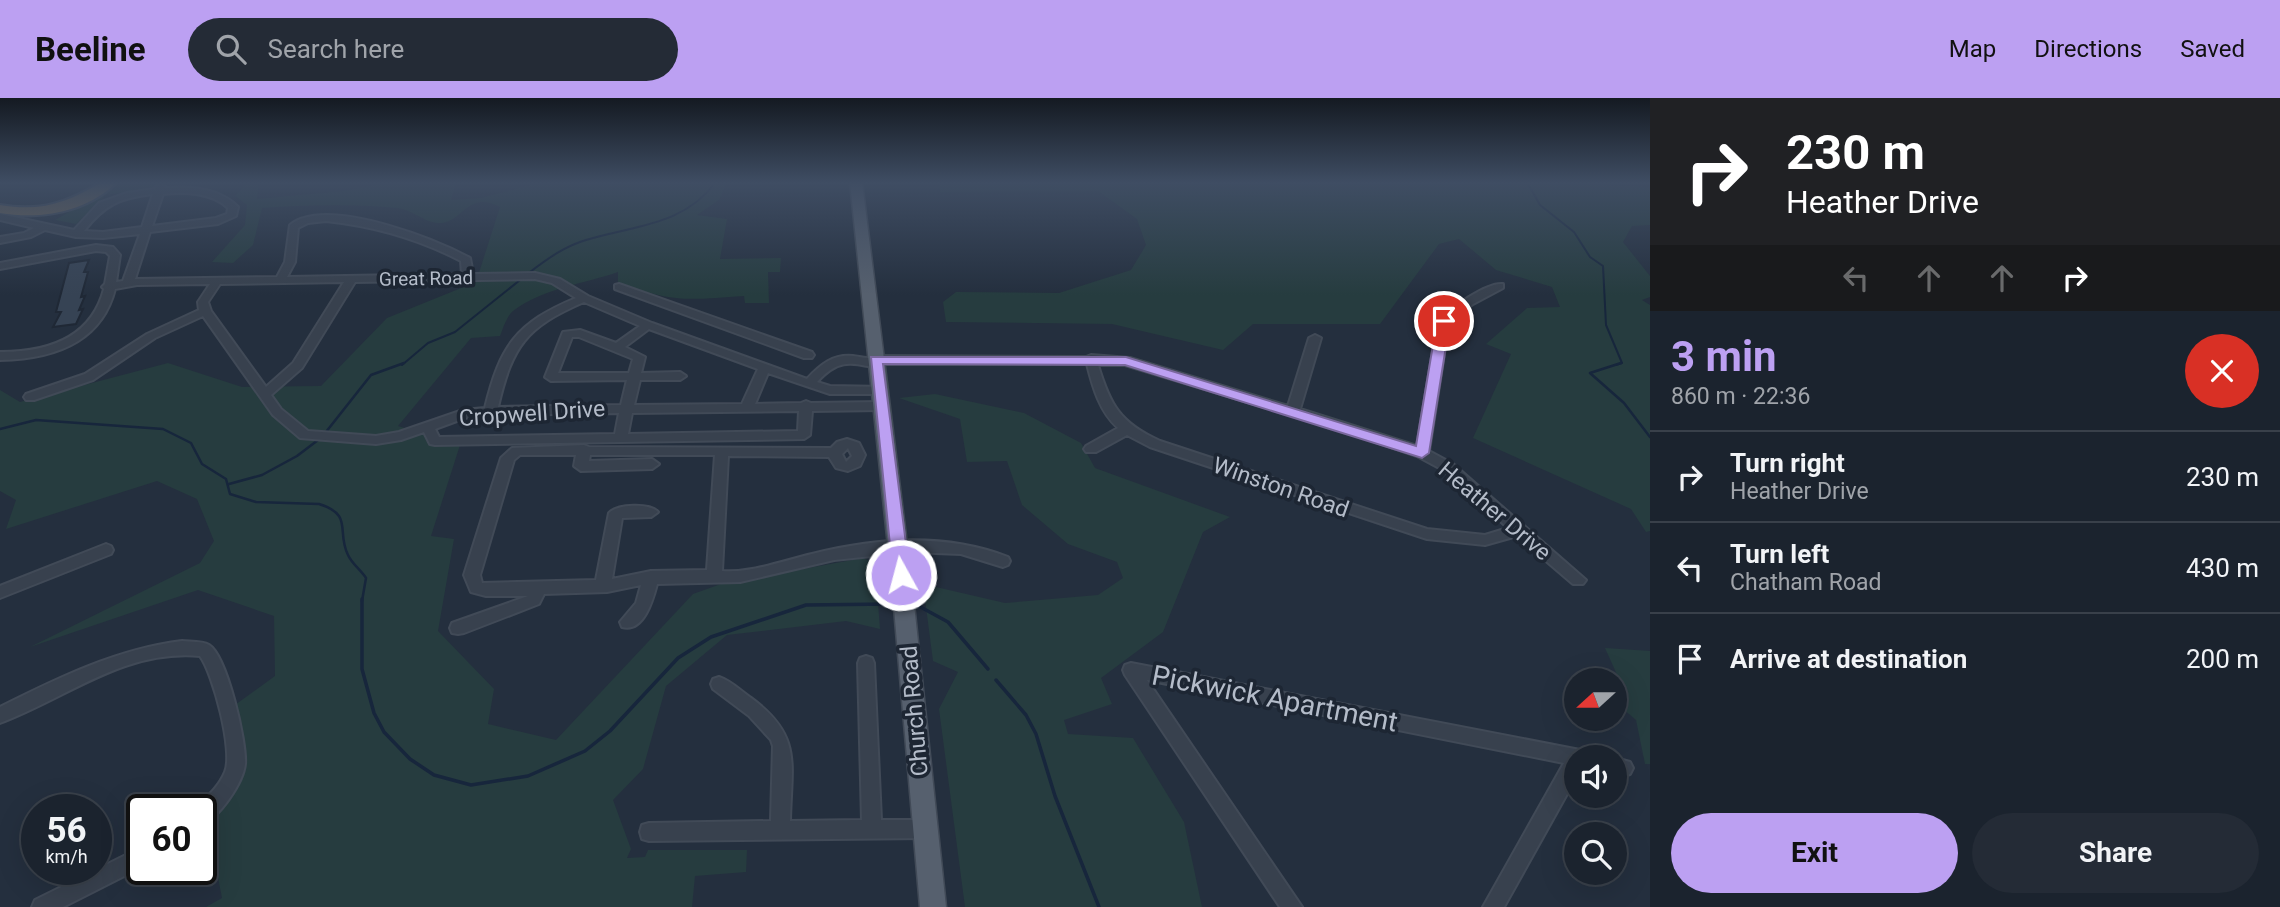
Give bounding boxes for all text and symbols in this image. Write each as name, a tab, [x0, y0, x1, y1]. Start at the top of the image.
search box	[188, 18, 678, 81]
text: Beeline	[35, 30, 146, 69]
icon: search	[212, 30, 250, 68]
text: Search here	[268, 34, 404, 64]
text: Map	[1949, 35, 1996, 63]
text: Directions	[2034, 35, 2142, 63]
text: Saved	[2180, 35, 2245, 63]
text: 230 m	[1786, 124, 1925, 181]
icon: right	[1671, 126, 1762, 217]
text: Heather Drive	[1786, 183, 1979, 221]
icon: left	[1837, 259, 1875, 297]
icon: ahead	[1910, 259, 1948, 297]
icon: ahead	[1983, 259, 2021, 297]
icon: right	[2056, 259, 2094, 297]
street label: Great Road	[379, 266, 473, 291]
pin	[1414, 291, 1474, 351]
icon: arrive	[1425, 302, 1463, 340]
text: 3 min	[1671, 332, 1777, 381]
button: close	[2185, 334, 2259, 408]
text: 860 m · 22:36	[1671, 383, 1810, 410]
street label: Cropwell Drive	[458, 395, 606, 432]
text: Turn right	[1730, 448, 1845, 478]
street label: Winston Road	[1209, 452, 1352, 523]
street label: Heather Drive	[1433, 456, 1556, 566]
icon: right	[1671, 458, 1709, 496]
text: 230 m	[2186, 462, 2259, 492]
text: Heather Drive	[1730, 478, 1869, 505]
position arrow	[864, 538, 938, 612]
text: Turn left	[1730, 539, 1829, 569]
icon: left	[1671, 549, 1709, 587]
text: 430 m	[2186, 553, 2259, 583]
text: Chatham Road	[1730, 569, 1882, 596]
icon: arrive	[1671, 640, 1709, 678]
street label: Church Road	[895, 644, 934, 777]
text: Arrive at destination	[1730, 644, 1967, 674]
text: 200 m	[2186, 644, 2259, 674]
street label: Pickwick Apartment	[1149, 658, 1401, 738]
north arrow	[1564, 668, 1628, 732]
map controls	[1564, 668, 1627, 885]
button: sound	[1564, 745, 1627, 808]
speed limit sign: 60	[126, 794, 217, 885]
text: 56	[46, 810, 87, 851]
button: Exit	[1671, 813, 1958, 893]
button: Share	[1972, 813, 2259, 893]
button: search	[1564, 822, 1627, 885]
text: km/h	[45, 846, 88, 867]

